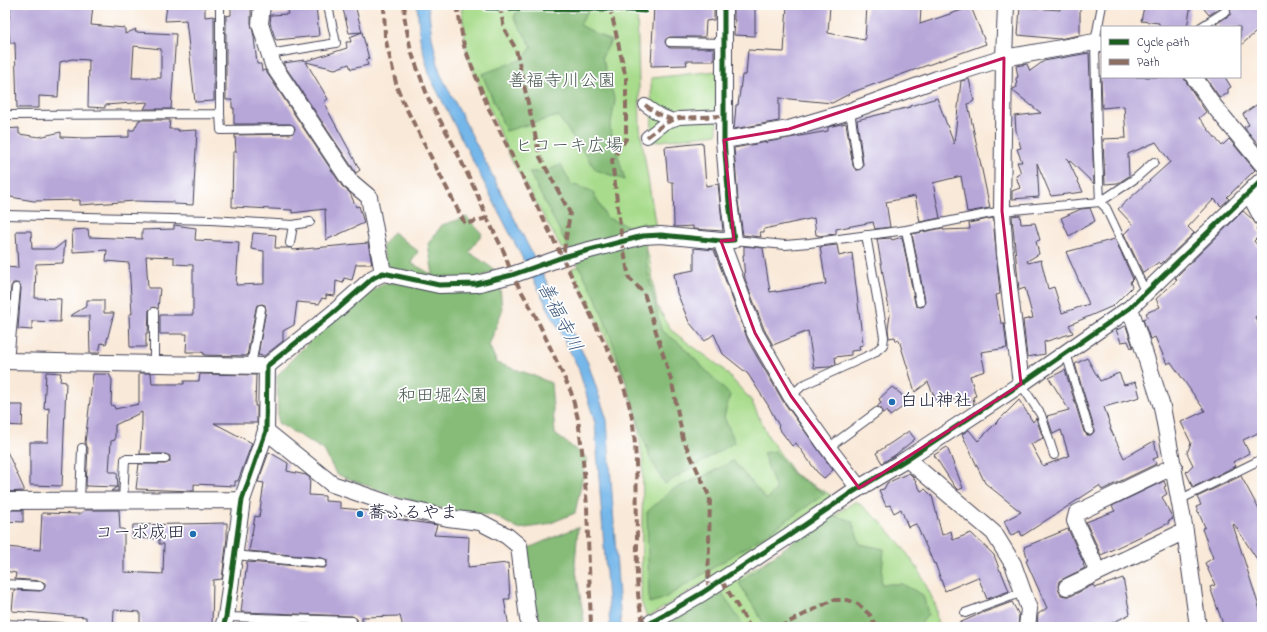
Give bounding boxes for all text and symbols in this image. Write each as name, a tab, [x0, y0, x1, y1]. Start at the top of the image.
legend	[1101, 26, 1241, 78]
text: Cycle path	[1137, 34, 1189, 53]
text: Path	[1137, 54, 1160, 72]
park label: 善福寺川公園	[508, 69, 616, 95]
park label: ヒコーキ広場	[515, 134, 623, 160]
water label: 善福寺川	[530, 277, 588, 357]
park label: 和田堀公園	[398, 384, 488, 410]
place label: 白山神社	[900, 389, 972, 415]
marker: 白山神社	[887, 397, 897, 407]
place label: 蕎ふるやま	[368, 501, 458, 527]
marker: 蕎ふるやま	[355, 509, 365, 519]
place label: コーポ成田	[95, 521, 185, 547]
marker: コーポ成田	[188, 529, 198, 539]

